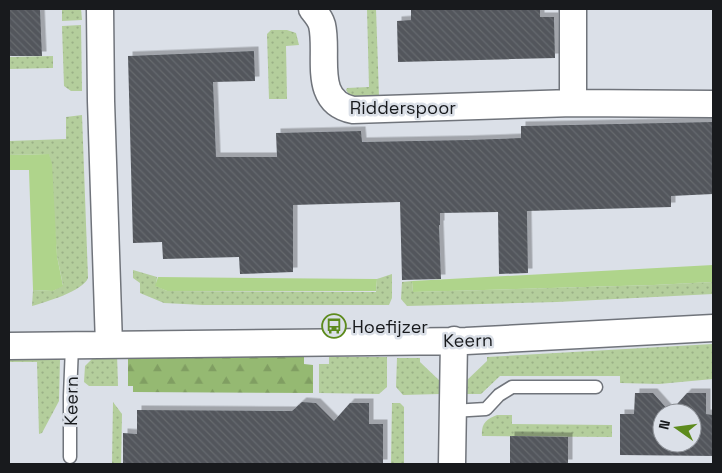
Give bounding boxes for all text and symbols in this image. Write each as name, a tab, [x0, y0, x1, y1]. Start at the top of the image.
street label: Ridderspoor	[350, 96, 456, 119]
bus stop icon: Hoefijzer	[321, 313, 347, 339]
place label: Hoefijzer	[352, 315, 428, 338]
street label: Keern	[443, 328, 493, 352]
street label: Keern	[59, 376, 83, 426]
north arrow	[652, 403, 702, 453]
text: N	[655, 418, 674, 432]

